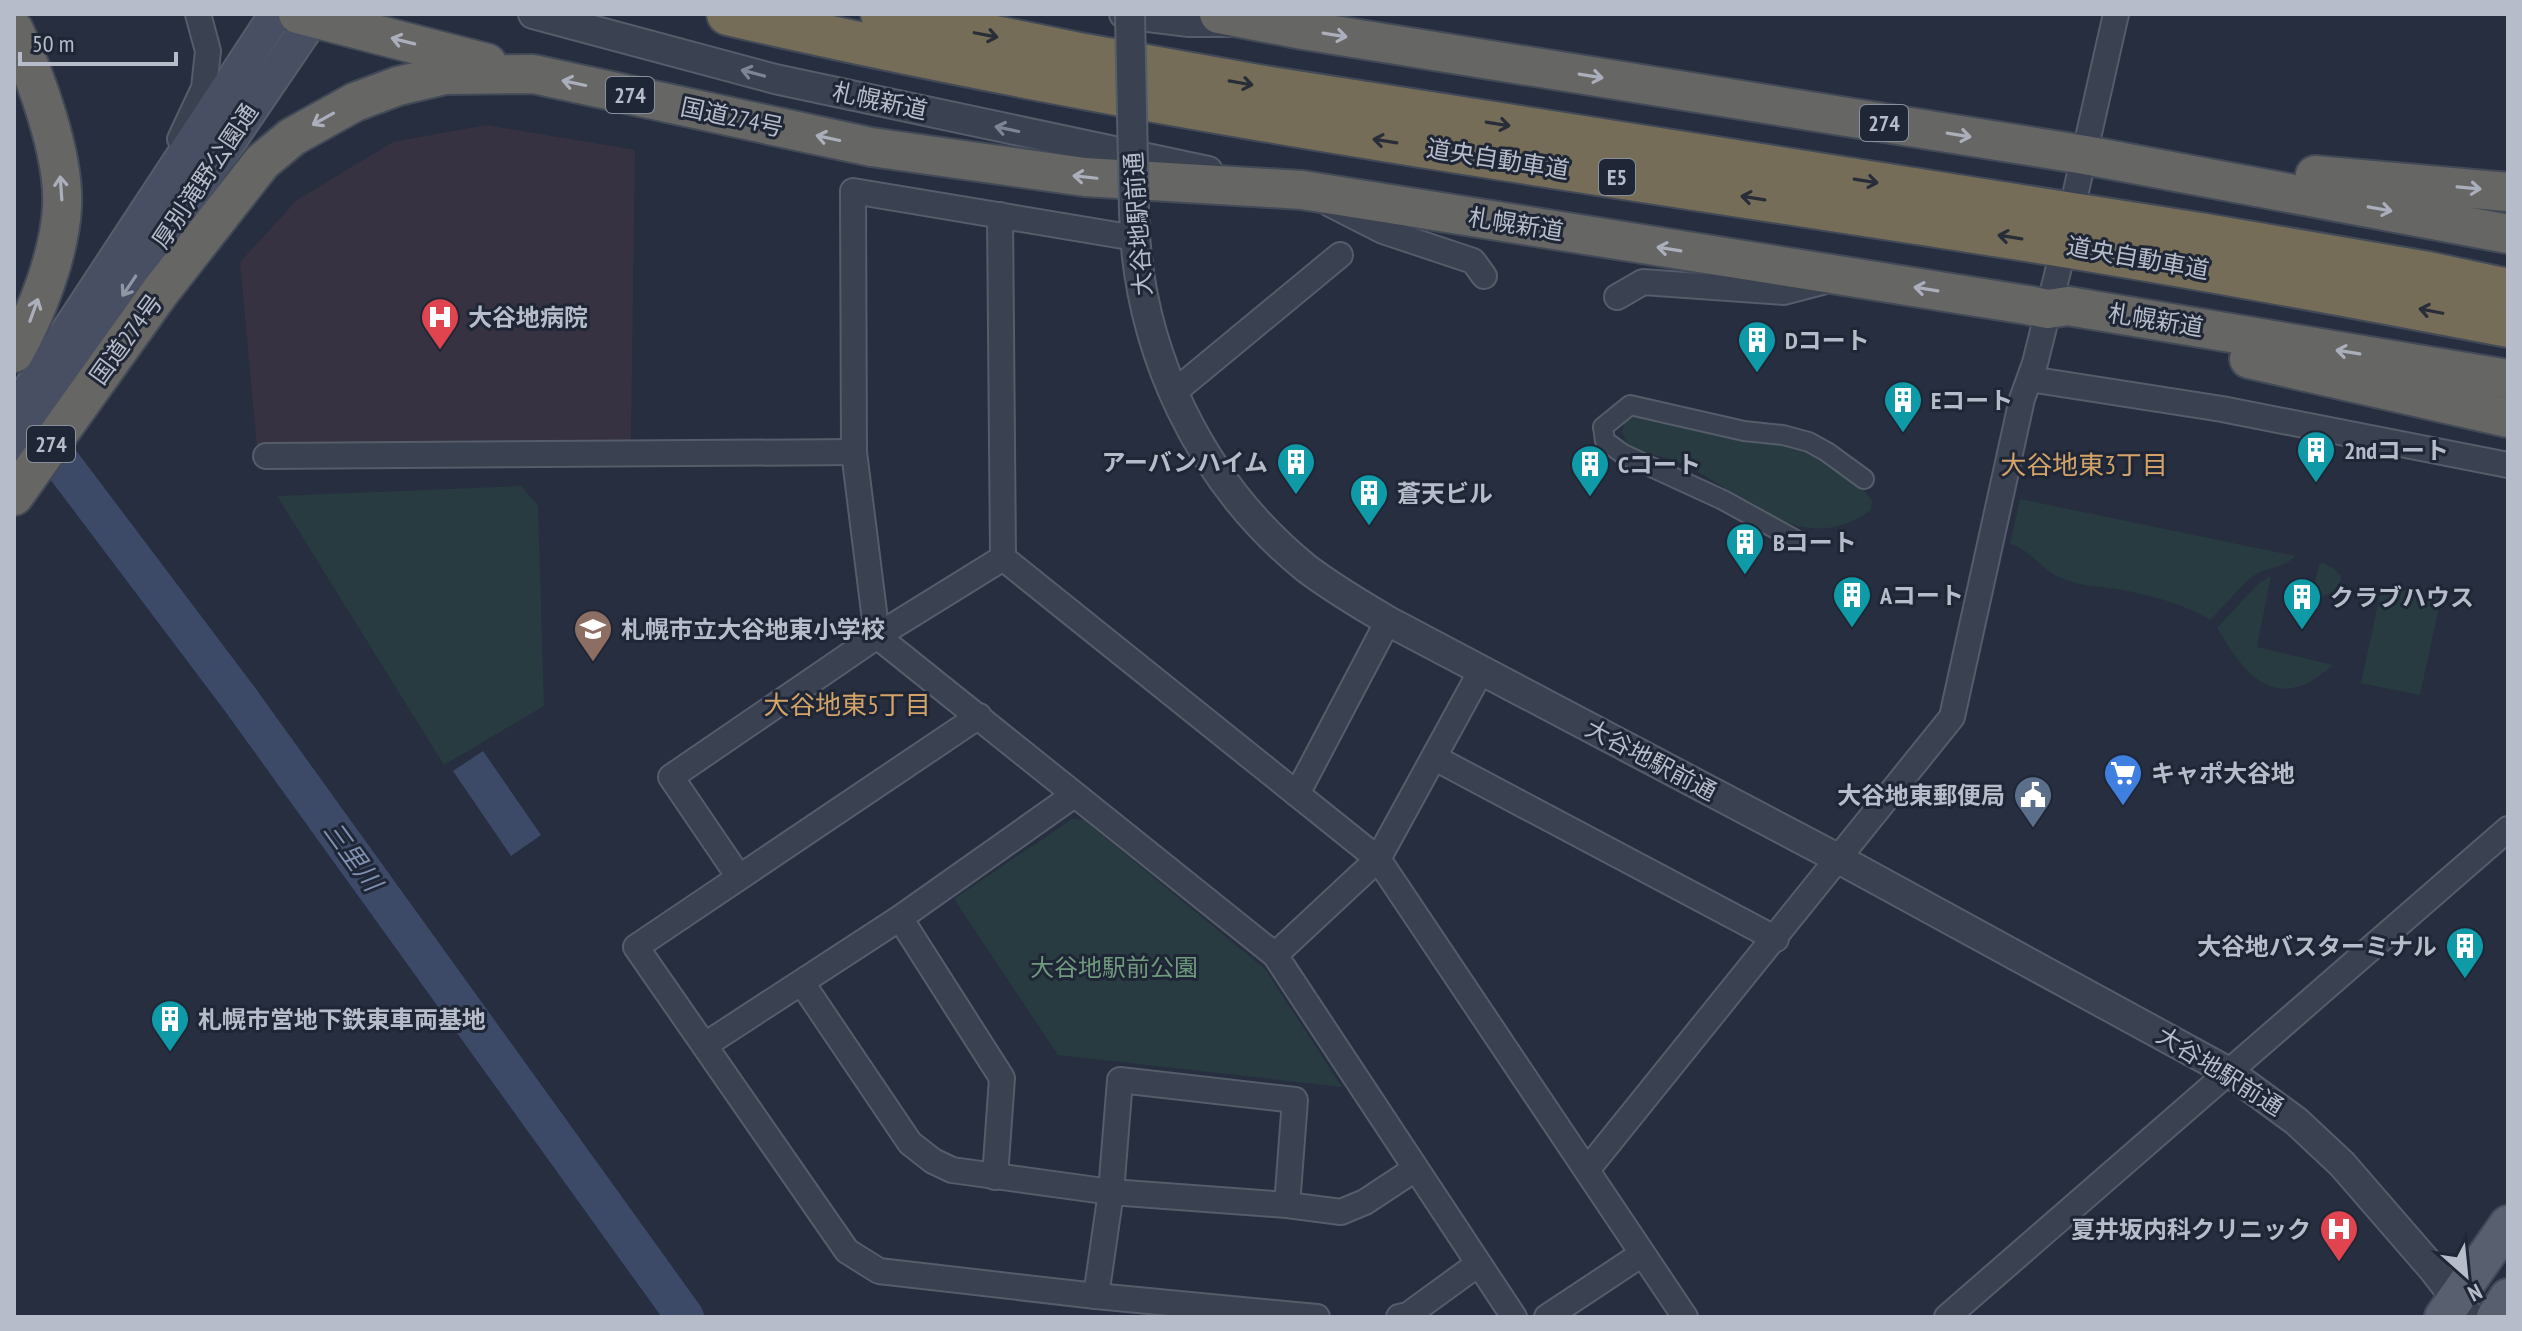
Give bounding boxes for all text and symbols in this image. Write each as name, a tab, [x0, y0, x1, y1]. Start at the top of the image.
scale bar	[20, 16, 176, 66]
text: 50 m	[32, 28, 74, 59]
one-way arrow	[973, 28, 998, 43]
one-way arrow	[1321, 29, 1347, 44]
one-way arrow	[390, 33, 416, 48]
one-way arrow	[740, 65, 766, 80]
one-way arrow	[1578, 70, 1603, 85]
one-way arrow	[561, 75, 587, 90]
street label: 札幌新道	[830, 76, 930, 126]
one-way arrow	[1228, 76, 1254, 91]
road number: 274	[606, 77, 654, 113]
street label: 国道274号	[678, 91, 786, 143]
street label: 厚別滝野公園通	[145, 98, 265, 254]
road number: 274	[1860, 105, 1908, 141]
one-way arrow	[312, 111, 335, 127]
one-way arrow	[1485, 117, 1510, 132]
one-way arrow	[994, 121, 1020, 136]
one-way arrow	[1945, 128, 1971, 143]
one-way arrow	[816, 130, 841, 145]
street label: 道央自動車道	[1424, 132, 1572, 186]
one-way arrow	[1373, 133, 1398, 148]
street label: 大谷地駅前通	[1118, 151, 1158, 297]
road number: E5	[1599, 159, 1635, 195]
one-way arrow	[1072, 169, 1099, 184]
one-way arrow	[1853, 174, 1878, 189]
one-way arrow	[53, 175, 68, 202]
one-way arrow	[2455, 181, 2482, 196]
one-way arrow	[1741, 189, 1766, 204]
street label: 札幌新道	[1466, 201, 1566, 247]
one-way arrow	[2367, 203, 2392, 218]
one-way arrow	[1998, 229, 2023, 244]
street label: 道央自動車道	[2064, 230, 2212, 286]
one-way arrow	[1657, 240, 1682, 255]
one-way arrow	[121, 275, 137, 297]
one-way arrow	[1914, 281, 1939, 296]
street label: 国道274号	[83, 288, 169, 390]
hospital icon: 大谷地病院	[419, 296, 461, 351]
street label: 札幌新道	[2106, 297, 2206, 343]
one-way arrow	[28, 298, 43, 323]
place label: 大谷地病院	[468, 302, 588, 333]
one-way arrow	[2419, 303, 2445, 318]
building icon: Dコート	[1736, 319, 1778, 374]
place label: Dコート	[1785, 325, 1870, 356]
one-way arrow	[2336, 343, 2361, 358]
building icon: Eコート	[1882, 379, 1924, 434]
place label: Eコート	[1931, 385, 2013, 416]
road number: 274	[27, 426, 75, 462]
building icon: 2ndコート	[2295, 429, 2337, 484]
place label: 2ndコート	[2344, 435, 2449, 466]
building icon: アーバンハイム	[1275, 441, 1317, 496]
building icon: Cコート	[1569, 443, 1611, 498]
place label: アーバンハイム	[1101, 447, 1268, 478]
district label: 大谷地東3丁目	[2000, 448, 2168, 481]
place label: Cコート	[1618, 449, 1701, 480]
building icon: 蒼天ビル	[1348, 472, 1390, 527]
place label: 蒼天ビル	[1397, 478, 1493, 509]
building icon: Bコート	[1724, 521, 1766, 576]
place label: Bコート	[1773, 527, 1857, 558]
building icon: Aコート	[1831, 574, 1873, 629]
building icon: クラブハウス	[2281, 576, 2323, 631]
place label: Aコート	[1879, 580, 1964, 611]
place label: クラブハウス	[2330, 582, 2474, 613]
school or university icon: 札幌市立大谷地東小学校	[572, 608, 614, 663]
place label: 札幌市立大谷地東小学校	[621, 614, 885, 645]
district label: 大谷地東5丁目	[763, 688, 931, 721]
street label: 大谷地駅前通	[1580, 713, 1722, 807]
supermarket icon: キャポ大谷地	[2102, 752, 2144, 807]
place label: キャポ大谷地	[2151, 758, 2295, 789]
public building icon: 大谷地東郵便局	[2012, 774, 2054, 829]
place label: 大谷地東郵便局	[1837, 780, 2005, 811]
water label: 三里川	[317, 815, 391, 900]
building icon: 大谷地バスターミナル	[2444, 925, 2486, 980]
place label: 大谷地バスターミナル	[2197, 931, 2437, 962]
park label: 大谷地駅前公園	[1030, 952, 1198, 983]
building icon: 札幌市営地下鉄東車両基地	[149, 998, 191, 1053]
place label: 札幌市営地下鉄東車両基地	[198, 1004, 486, 1035]
street label: 大谷地駅前通	[2151, 1020, 2289, 1122]
hospital icon: 夏井坂内科クリニック	[2318, 1208, 2360, 1263]
place label: 夏井坂内科クリニック	[2071, 1214, 2311, 1245]
north arrow	[2426, 1235, 2506, 1315]
text: N	[2463, 1278, 2487, 1308]

